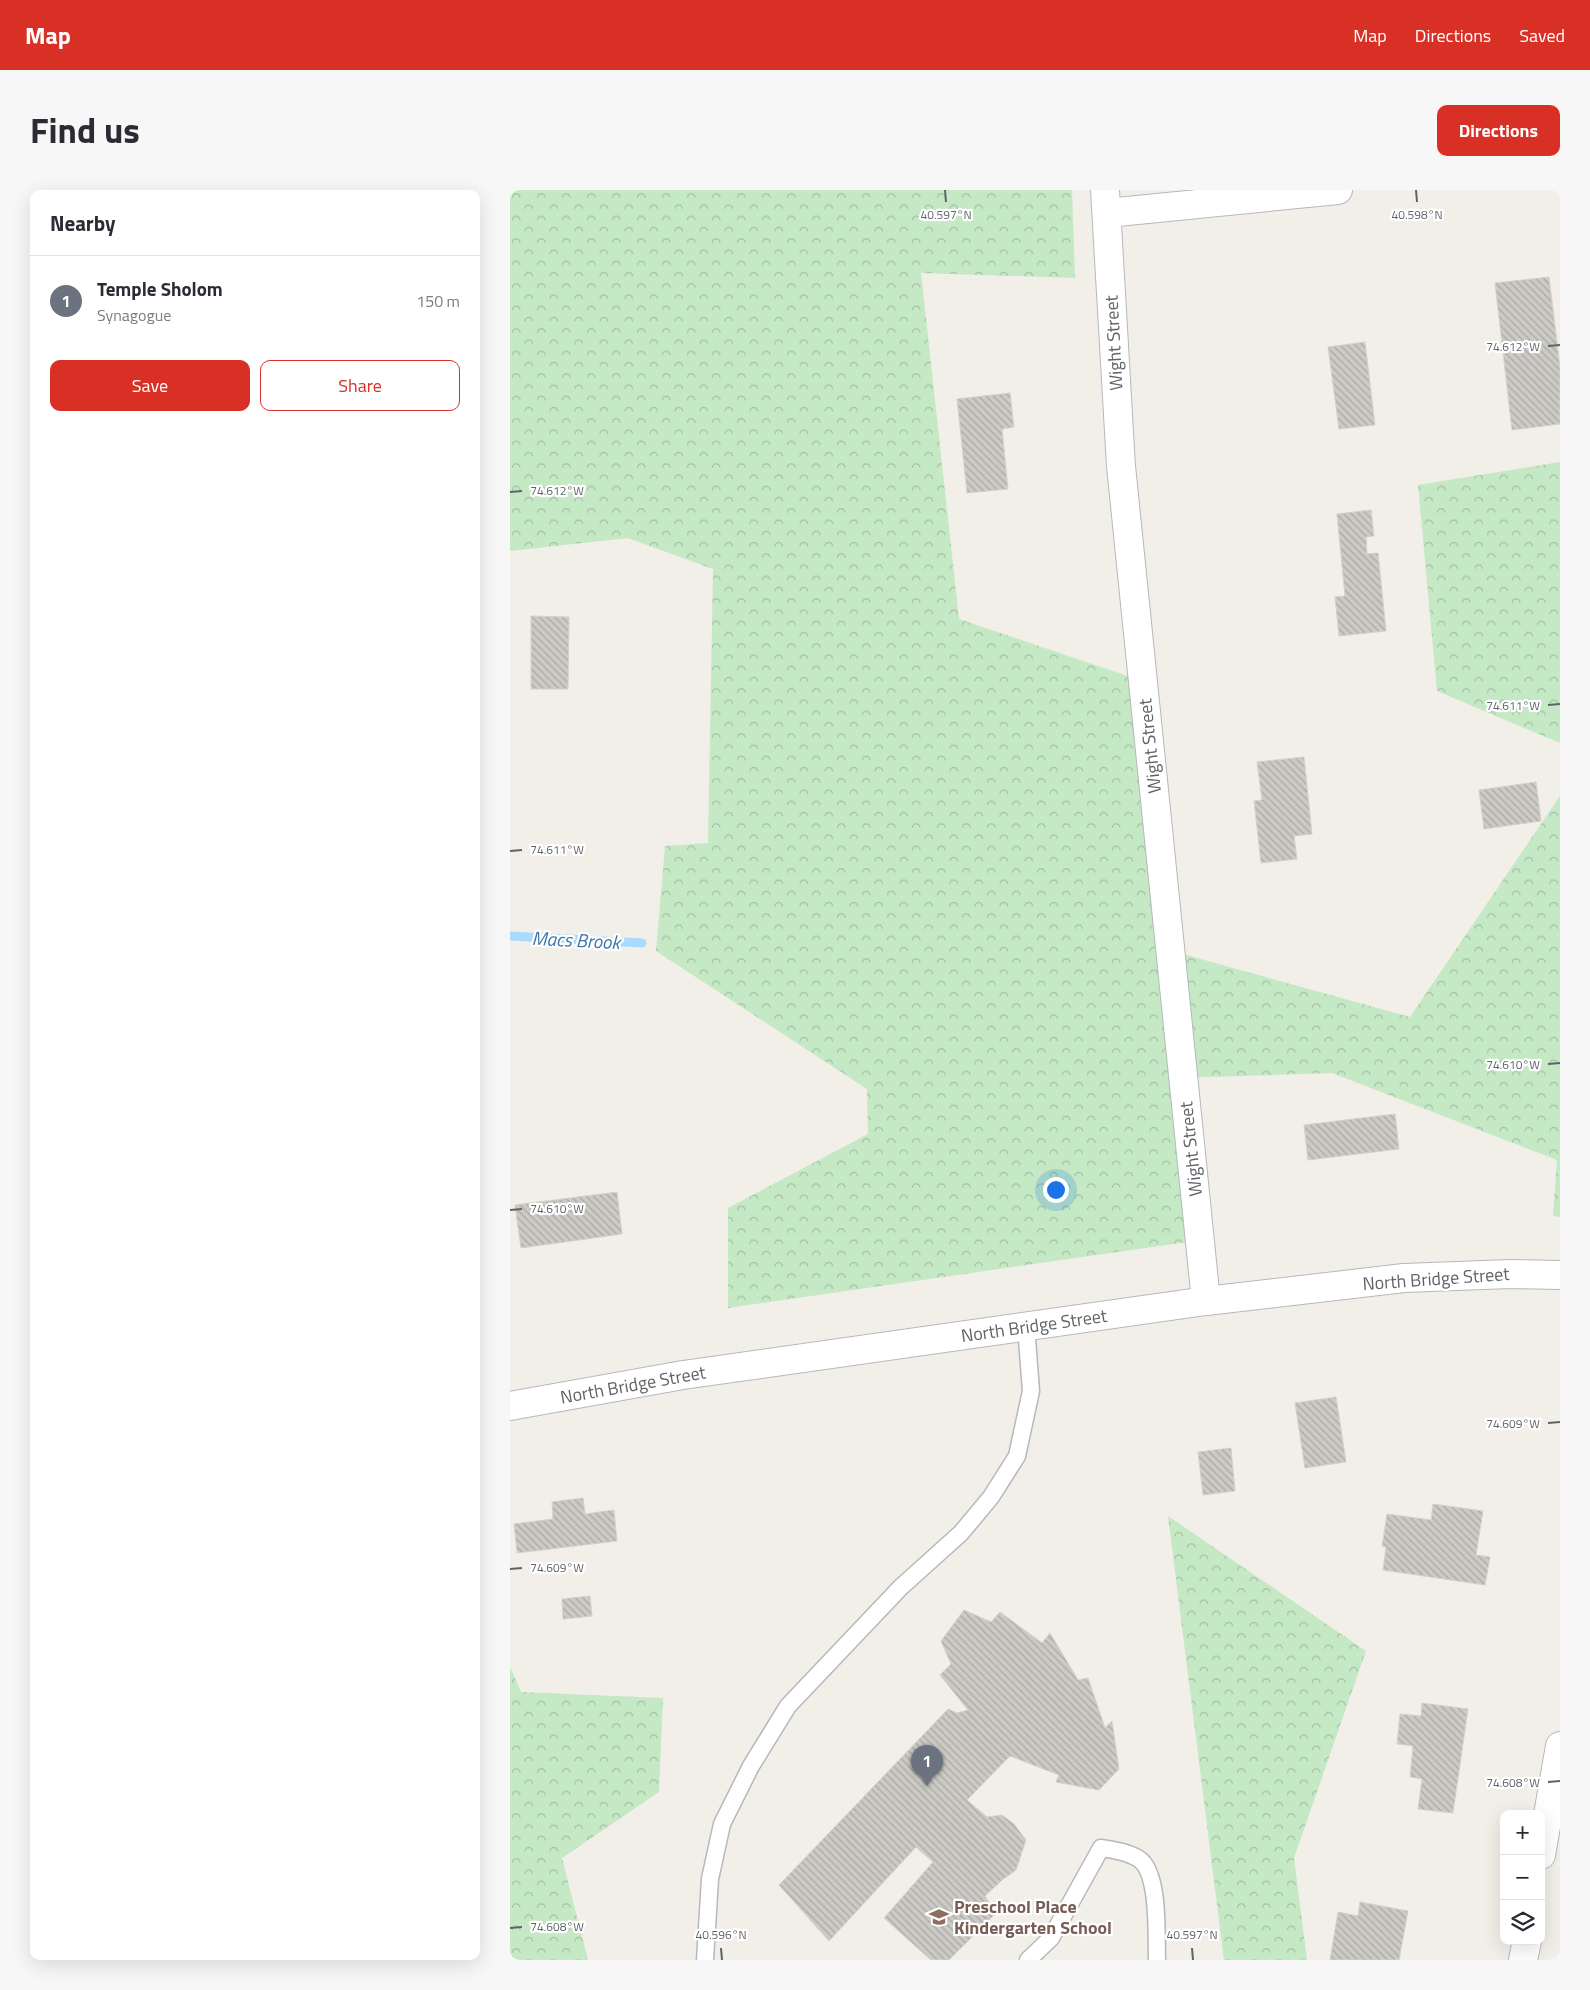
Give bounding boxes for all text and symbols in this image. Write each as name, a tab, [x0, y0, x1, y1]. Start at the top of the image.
text: Map	[25, 17, 71, 53]
text: Map	[1353, 22, 1387, 49]
text: Directions	[1415, 22, 1491, 49]
text: Saved	[1519, 22, 1565, 49]
text: Find us	[30, 103, 140, 157]
button: Directions	[1437, 105, 1560, 156]
text: 40.597°N	[920, 205, 972, 224]
text: 40.598°N	[1391, 205, 1443, 224]
text: Nearby	[50, 207, 115, 239]
text: Temple Sholom	[97, 274, 223, 303]
text: 1	[62, 289, 70, 313]
text: 150 m	[416, 289, 460, 313]
street label: Wight Street	[1097, 294, 1129, 391]
text: Synagogue	[97, 303, 171, 327]
text: 74.612°W	[1486, 337, 1540, 356]
button: Save	[50, 360, 250, 411]
button: Share	[260, 360, 460, 411]
text: 74.612°W	[530, 481, 584, 500]
text: 74.611°W	[1486, 696, 1540, 715]
street label: Wight Street	[1131, 697, 1168, 795]
text: 74.611°W	[530, 840, 584, 859]
water label: Macs Brook	[531, 923, 623, 956]
text: 74.610°W	[1486, 1055, 1540, 1074]
street label: Wight Street	[1172, 1100, 1209, 1198]
your location	[1043, 1177, 1069, 1203]
text: 74.610°W	[530, 1199, 584, 1218]
street label: North Bridge Street	[1362, 1260, 1511, 1297]
street label: North Bridge Street	[959, 1302, 1109, 1349]
street label: North Bridge Street	[558, 1358, 708, 1411]
text: 74.609°W	[1486, 1414, 1540, 1433]
text: 74.609°W	[530, 1558, 584, 1577]
pin: 1	[911, 1745, 943, 1786]
text: 74.608°W	[1486, 1773, 1540, 1792]
map controls	[1500, 1810, 1545, 1945]
button: +	[1500, 1810, 1545, 1855]
button: −	[1500, 1855, 1545, 1900]
place label: Preschool Place Kindergarten School	[954, 1893, 1112, 1941]
button: layers	[1500, 1900, 1545, 1945]
school or university icon: Preschool Place Kindergarten School	[928, 1906, 950, 1928]
text: 74.608°W	[530, 1917, 584, 1936]
text: 40.596°N	[695, 1925, 747, 1944]
text: 40.597°N	[1166, 1925, 1218, 1944]

